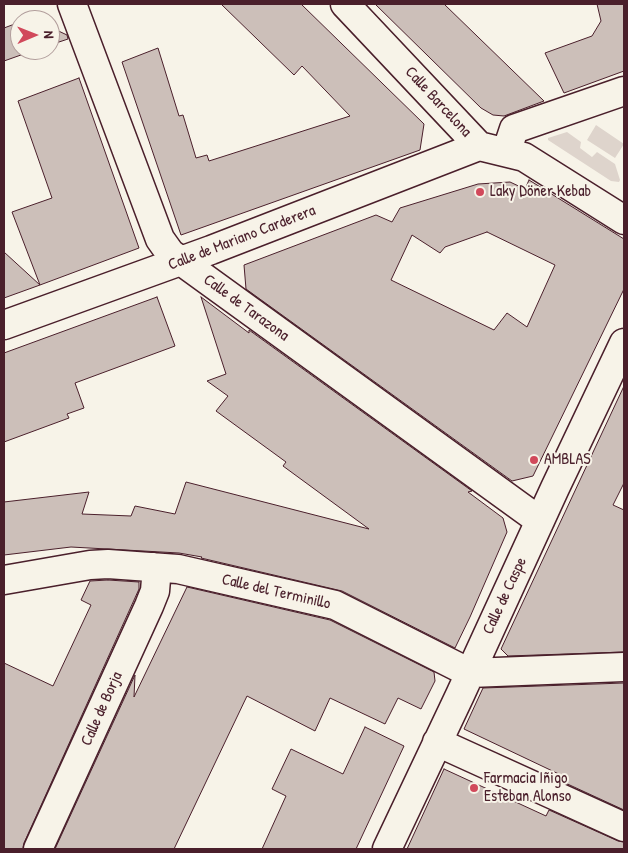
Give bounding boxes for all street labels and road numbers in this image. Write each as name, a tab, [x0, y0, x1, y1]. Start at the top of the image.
street label: Calle Barcelona	[401, 63, 475, 141]
street label: Calle de Mariano Carderera	[166, 201, 318, 275]
street label: Calle de Tarazona	[199, 270, 293, 346]
street label: Calle de Caspe	[479, 554, 531, 638]
street label: Calle del Terminillo	[220, 570, 332, 614]
street label: Calle de Borja	[77, 669, 127, 749]

